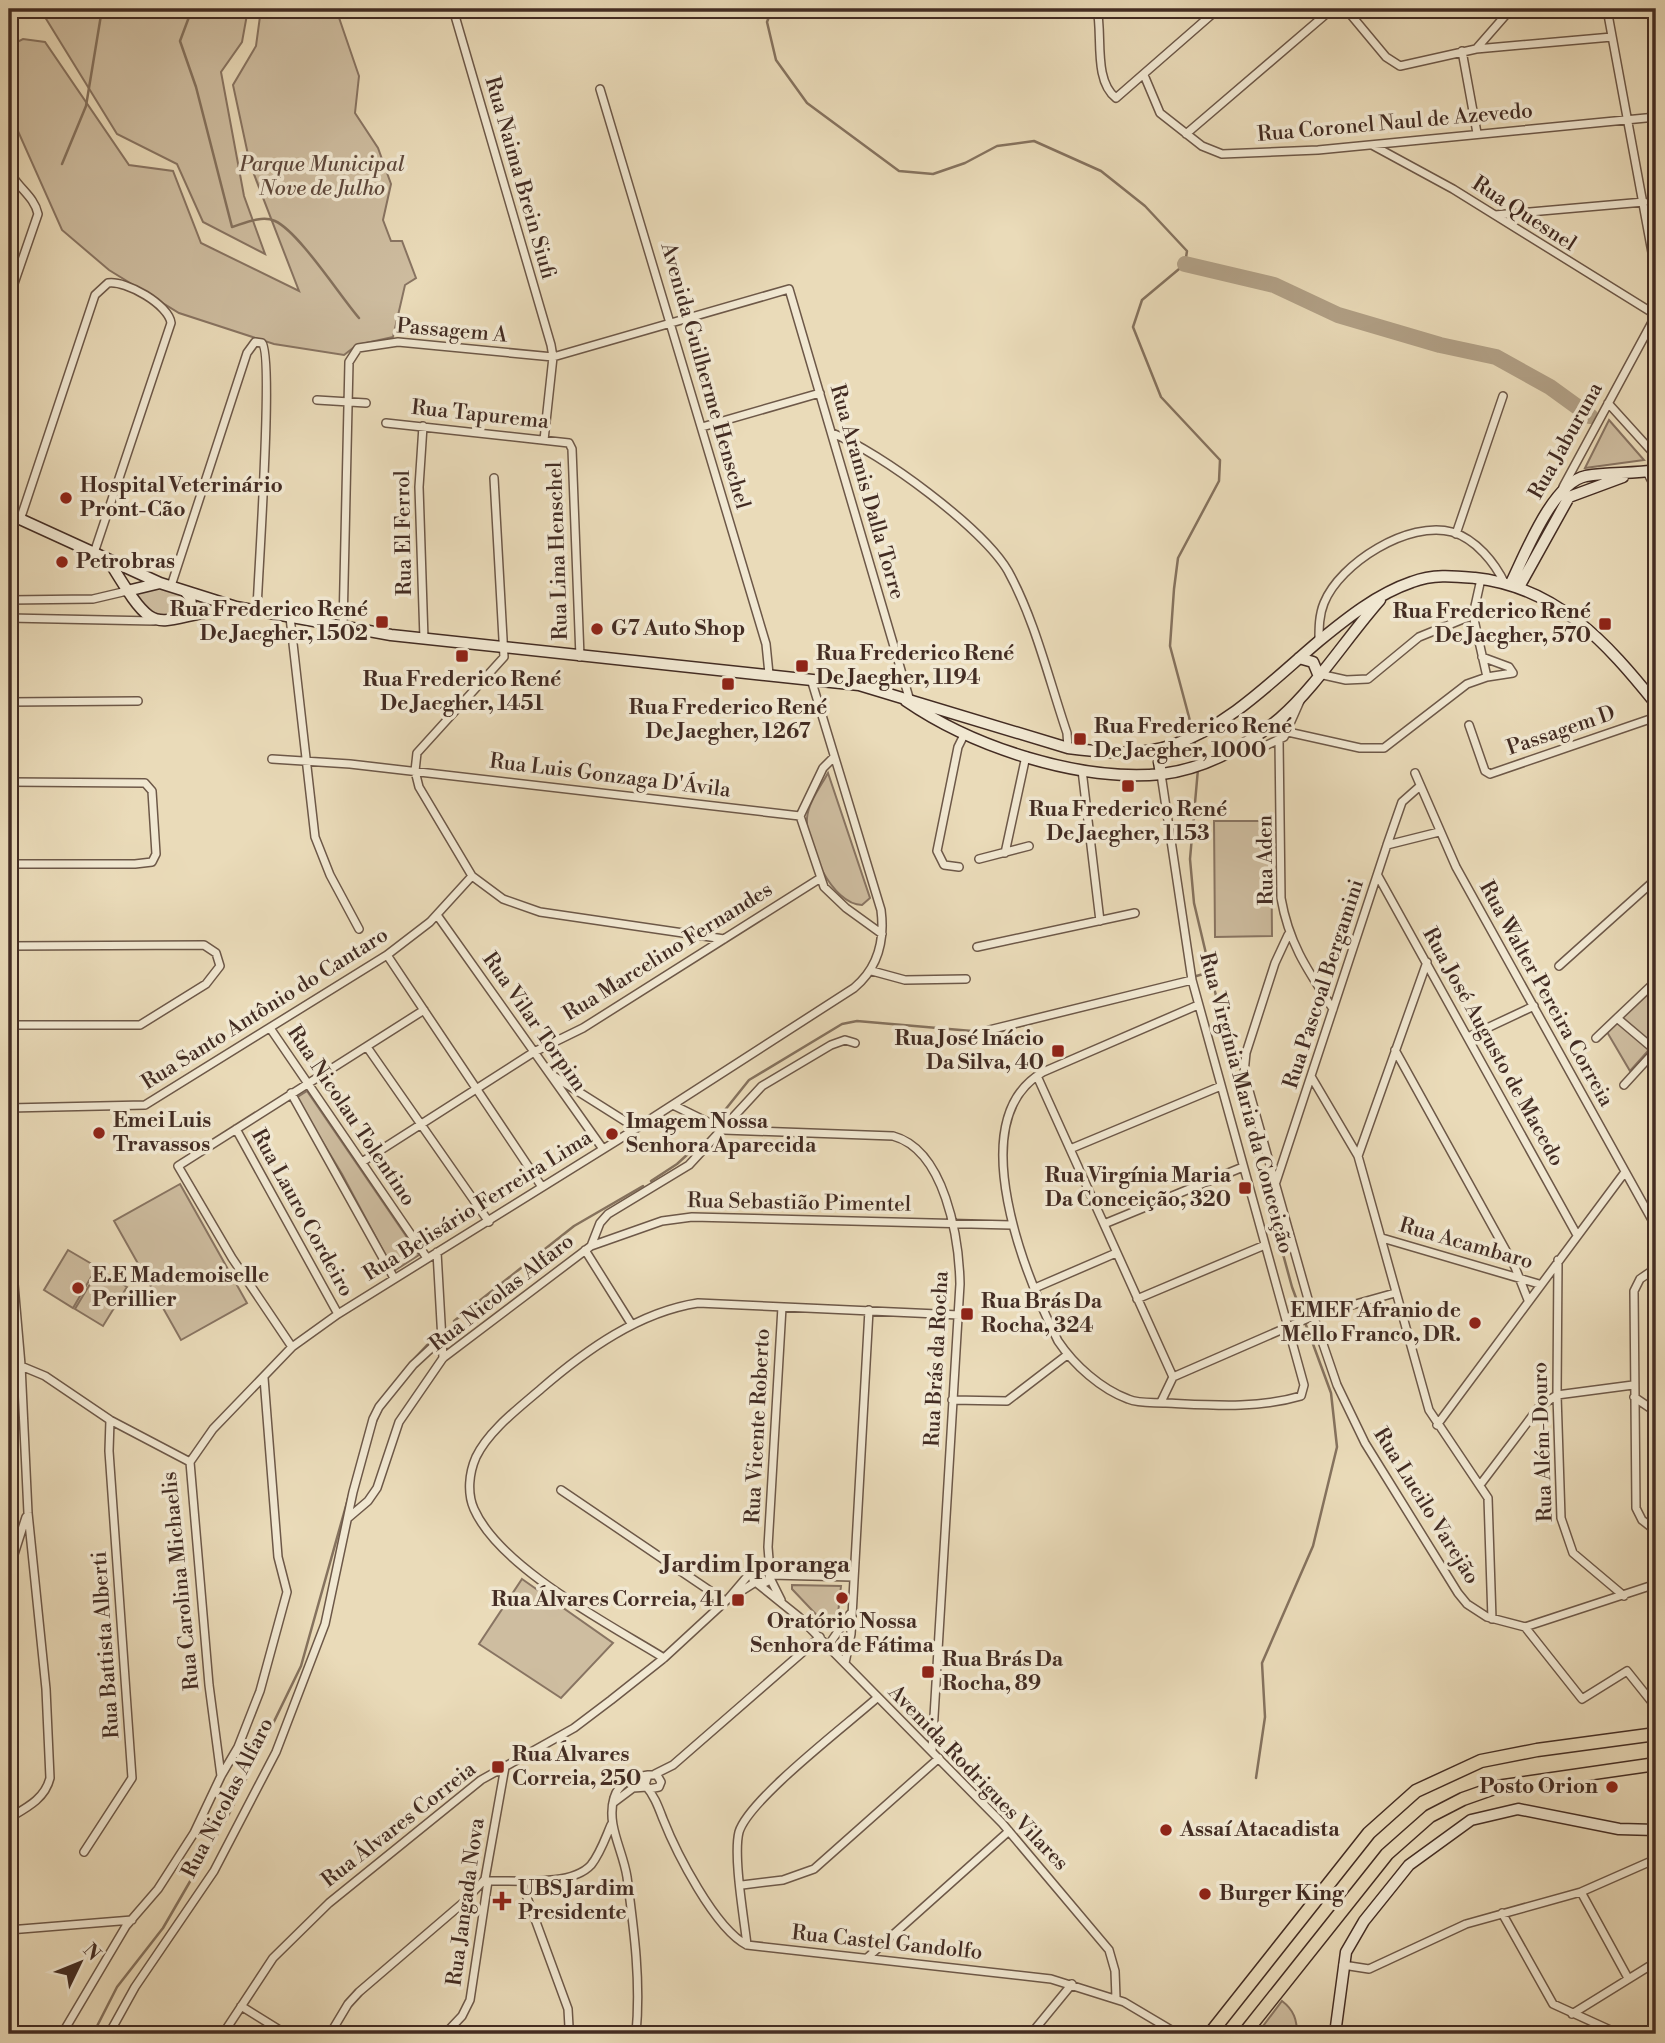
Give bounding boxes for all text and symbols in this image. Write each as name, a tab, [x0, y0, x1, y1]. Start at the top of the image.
street label: Rua Naima Brein Siufi	[479, 74, 561, 282]
street label: Rua Coronel Naul de Azevedo	[1256, 98, 1534, 148]
park label: Parque Municipal Nove de Julho	[239, 152, 405, 202]
street label: Rua Quesnel	[1467, 171, 1581, 257]
street label: Avenida Guilherme Henschel	[654, 239, 756, 512]
street label: Passagem A	[395, 313, 509, 349]
street label: Rua Jaburuna	[1523, 378, 1609, 504]
street label: Rua Aramis Dalla Torre	[824, 382, 910, 602]
street label: Rua Tapurema	[410, 395, 550, 435]
street label: Rua Lina Henschel	[542, 461, 574, 641]
street label: Rua El Ferrol	[390, 470, 418, 596]
place label: Hospital Veterinário Pront-Cão	[80, 473, 283, 523]
marker: Hospital Veterinário Pront-Cão	[58, 490, 74, 506]
place label: Petrobras	[76, 549, 175, 575]
marker: Petrobras	[54, 554, 70, 570]
place label: Rua Frederico René De Jaegher, 1502	[170, 597, 368, 647]
place label: Rua Frederico René De Jaegher, 570	[1393, 599, 1591, 649]
marker: Rua Frederico René De Jaegher, 1502	[374, 614, 390, 630]
place label: G7 Auto Shop	[611, 616, 745, 642]
marker: Rua Frederico René De Jaegher, 570	[1597, 616, 1613, 632]
marker: G7 Auto Shop	[589, 621, 605, 637]
place label: Rua Frederico René De Jaegher, 1194	[816, 641, 1014, 691]
marker: Rua Frederico René De Jaegher, 1451	[454, 648, 470, 664]
marker: Rua Frederico René De Jaegher, 1194	[794, 658, 810, 674]
place label: Rua Frederico René De Jaegher, 1451	[363, 667, 561, 717]
marker: Rua Frederico René De Jaegher, 1267	[720, 676, 736, 692]
place label: Rua Frederico René De Jaegher, 1267	[629, 695, 827, 745]
street label: Passagem D	[1503, 700, 1619, 762]
place label: Rua Frederico René De Jaegher, 1000	[1094, 714, 1292, 764]
marker: Rua Frederico René De Jaegher, 1000	[1072, 731, 1088, 747]
street label: Rua Luis Gonzaga D'Ávila	[488, 746, 733, 804]
marker: Rua Frederico René De Jaegher, 1153	[1120, 778, 1136, 794]
place label: Rua Frederico René De Jaegher, 1153	[1029, 797, 1227, 847]
street label: Rua Aden	[1252, 814, 1280, 906]
street label: Rua Pascoal Bergamini	[1278, 876, 1370, 1092]
street label: Rua Marcelino Fernandes	[558, 877, 778, 1027]
street label: Rua Walter Pereira Correia	[1473, 877, 1619, 1112]
street label: Rua Santo Antônio do Cantaro	[137, 922, 393, 1096]
street label: Rua José Augusto de Macedo	[1416, 923, 1570, 1171]
street label: Rua Vilar Torpim	[476, 947, 592, 1097]
street label: Rua Virgínia Maria da Conceição	[1193, 950, 1299, 1256]
street label: Rua Nicolau Tolentino	[281, 1021, 421, 1211]
place label: Rua José Inácio Da Silva, 40	[894, 1026, 1044, 1076]
marker: Rua José Inácio Da Silva, 40	[1050, 1043, 1066, 1059]
place label: Emei Luis Travassos	[113, 1108, 211, 1158]
place label: Imagem Nossa Senhora Aparecida	[626, 1109, 817, 1159]
street label: Rua Lauro Cordeiro	[245, 1124, 359, 1302]
marker: Emei Luis Travassos	[91, 1125, 107, 1141]
street label: Rua Belisário Ferreira Lima	[359, 1125, 598, 1287]
marker: Imagem Nossa Senhora Aparecida	[604, 1126, 620, 1142]
place label: Rua Virgínia Maria Da Conceição, 320	[1045, 1163, 1232, 1213]
marker: Rua Virgínia Maria Da Conceição, 320	[1237, 1180, 1253, 1196]
street label: Rua Sebastião Pimentel	[687, 1188, 911, 1218]
street label: Rua Acambaro	[1396, 1212, 1536, 1276]
street label: Rua Nicolas Alfaro	[425, 1229, 579, 1357]
place label: E.E Mademoiselle Perillier	[92, 1263, 269, 1313]
street label: Rua Brás da Rocha	[919, 1270, 955, 1448]
marker: E.E Mademoiselle Perillier	[70, 1280, 86, 1296]
place label: Rua Brás Da Rocha, 324	[981, 1289, 1103, 1339]
place label: EMEF Afranio de Mello Franco, DR.	[1281, 1298, 1461, 1348]
marker: Rua Brás Da Rocha, 324	[959, 1306, 975, 1322]
marker: EMEF Afranio de Mello Franco, DR.	[1467, 1315, 1483, 1331]
street label: Rua Vicente Roberto	[740, 1328, 776, 1524]
street label: Rua Além-Douro	[1527, 1362, 1559, 1522]
street label: Rua Lucilo Varejão	[1367, 1423, 1485, 1589]
street label: Rua Carolina Michaelis	[157, 1470, 205, 1692]
street label: Rua Battista Alberti	[86, 1550, 126, 1740]
district label: Jardim Iporanga	[659, 1550, 851, 1580]
place label: Rua Álvares Correia, 41	[491, 1585, 724, 1613]
marker: Oratório Nossa Senhora de Fátima	[834, 1590, 850, 1606]
marker: Rua Álvares Correia, 41	[730, 1592, 746, 1608]
place label: Oratório Nossa Senhora de Fátima	[750, 1609, 934, 1659]
place label: Rua Brás Da Rocha, 89	[942, 1647, 1064, 1697]
marker: Rua Brás Da Rocha, 89	[920, 1664, 936, 1680]
street label: Avenida Rodrigues Vilares	[882, 1679, 1074, 1876]
street label: Rua Nicolas Alfaro	[176, 1714, 280, 1882]
place label: Rua Álvares Correia, 250	[512, 1740, 641, 1792]
street label: Rua Álvares Correia	[315, 1755, 482, 1893]
marker: Rua Álvares Correia, 250	[490, 1759, 506, 1775]
place label: Posto Orion	[1479, 1774, 1598, 1800]
marker: Posto Orion	[1604, 1779, 1620, 1795]
street label: Rua Jangada Nova	[441, 1816, 491, 1988]
place label: Assaí Atacadista	[1179, 1817, 1340, 1843]
marker: Assaí Atacadista	[1158, 1822, 1174, 1838]
place label: UBS Jardim Presidente	[518, 1876, 634, 1926]
place label: Burger King	[1219, 1881, 1345, 1907]
marker: Burger King	[1197, 1886, 1213, 1902]
marker: UBS Jardim Presidente	[492, 1891, 512, 1911]
street label: Rua Castel Gandolfo	[790, 1920, 984, 1966]
north arrow	[46, 1927, 116, 1997]
text: N	[78, 1938, 106, 1966]

